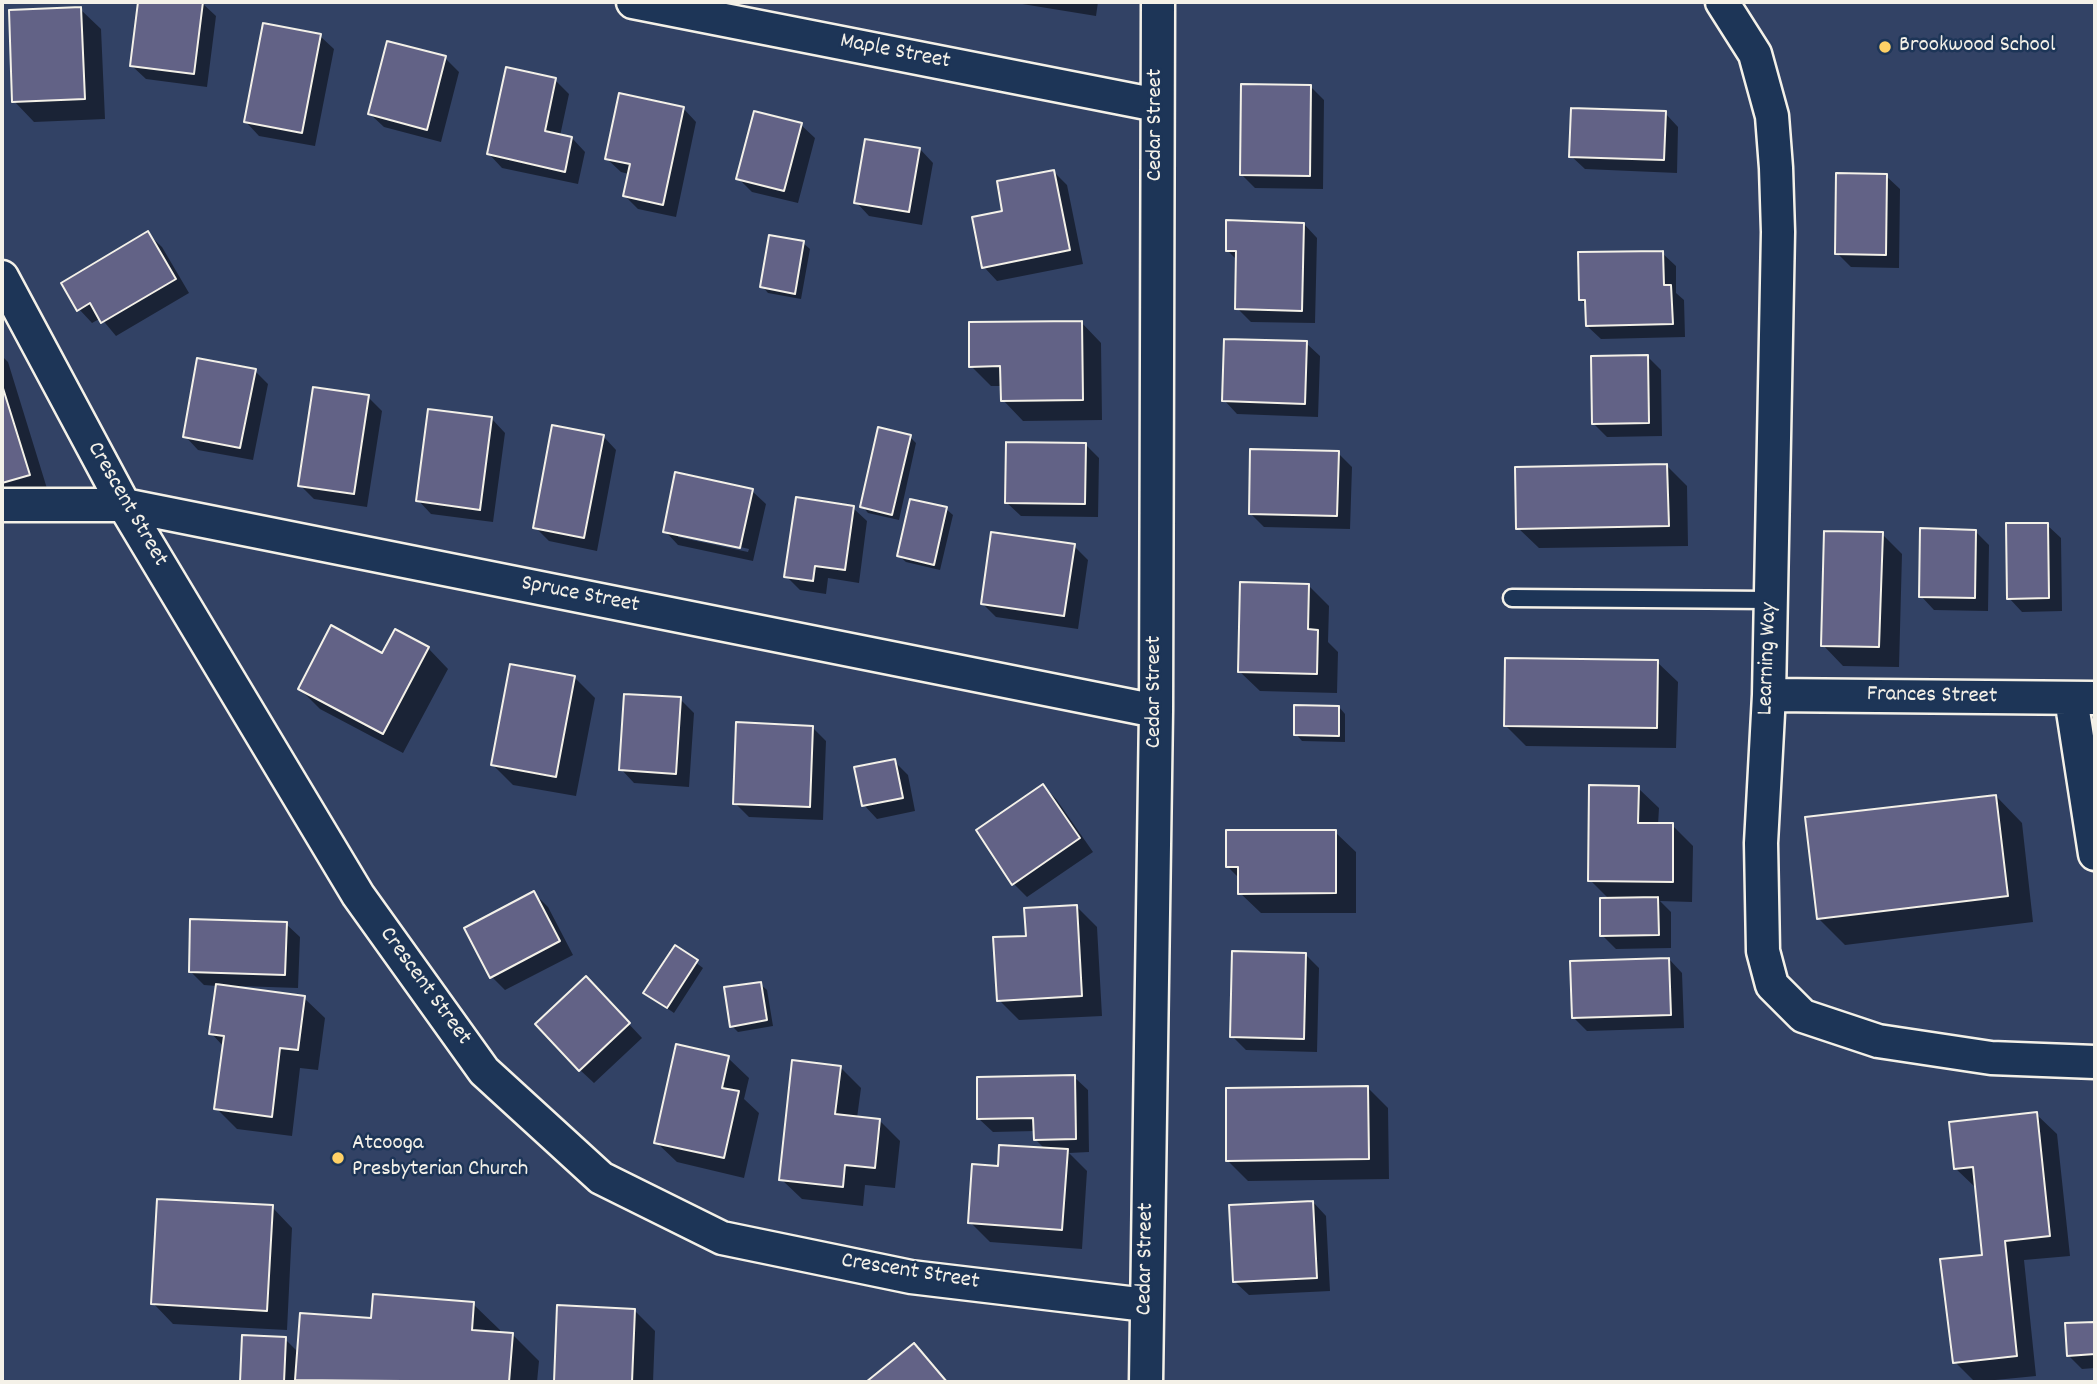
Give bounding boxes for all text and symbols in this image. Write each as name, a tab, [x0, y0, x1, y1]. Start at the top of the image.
street label: Maple Street	[838, 29, 952, 77]
place label: Brookwood School	[1899, 33, 2056, 61]
marker: Brookwood School	[1877, 39, 1893, 55]
street label: Cedar Street	[1143, 69, 1171, 181]
street label: Crescent Street	[79, 438, 173, 572]
street label: Spruce Street	[519, 571, 641, 621]
street label: Learning Way	[1753, 602, 1785, 716]
street label: Cedar Street	[1142, 636, 1170, 748]
street label: Frances Street	[1867, 682, 1997, 712]
street label: Crescent Street	[372, 923, 476, 1051]
place label: Atcooga Presbyterian Church	[352, 1131, 528, 1185]
marker: Atcooga Presbyterian Church	[330, 1150, 346, 1166]
street label: Cedar Street	[1132, 1202, 1162, 1316]
street label: Crescent Street	[839, 1248, 981, 1298]

